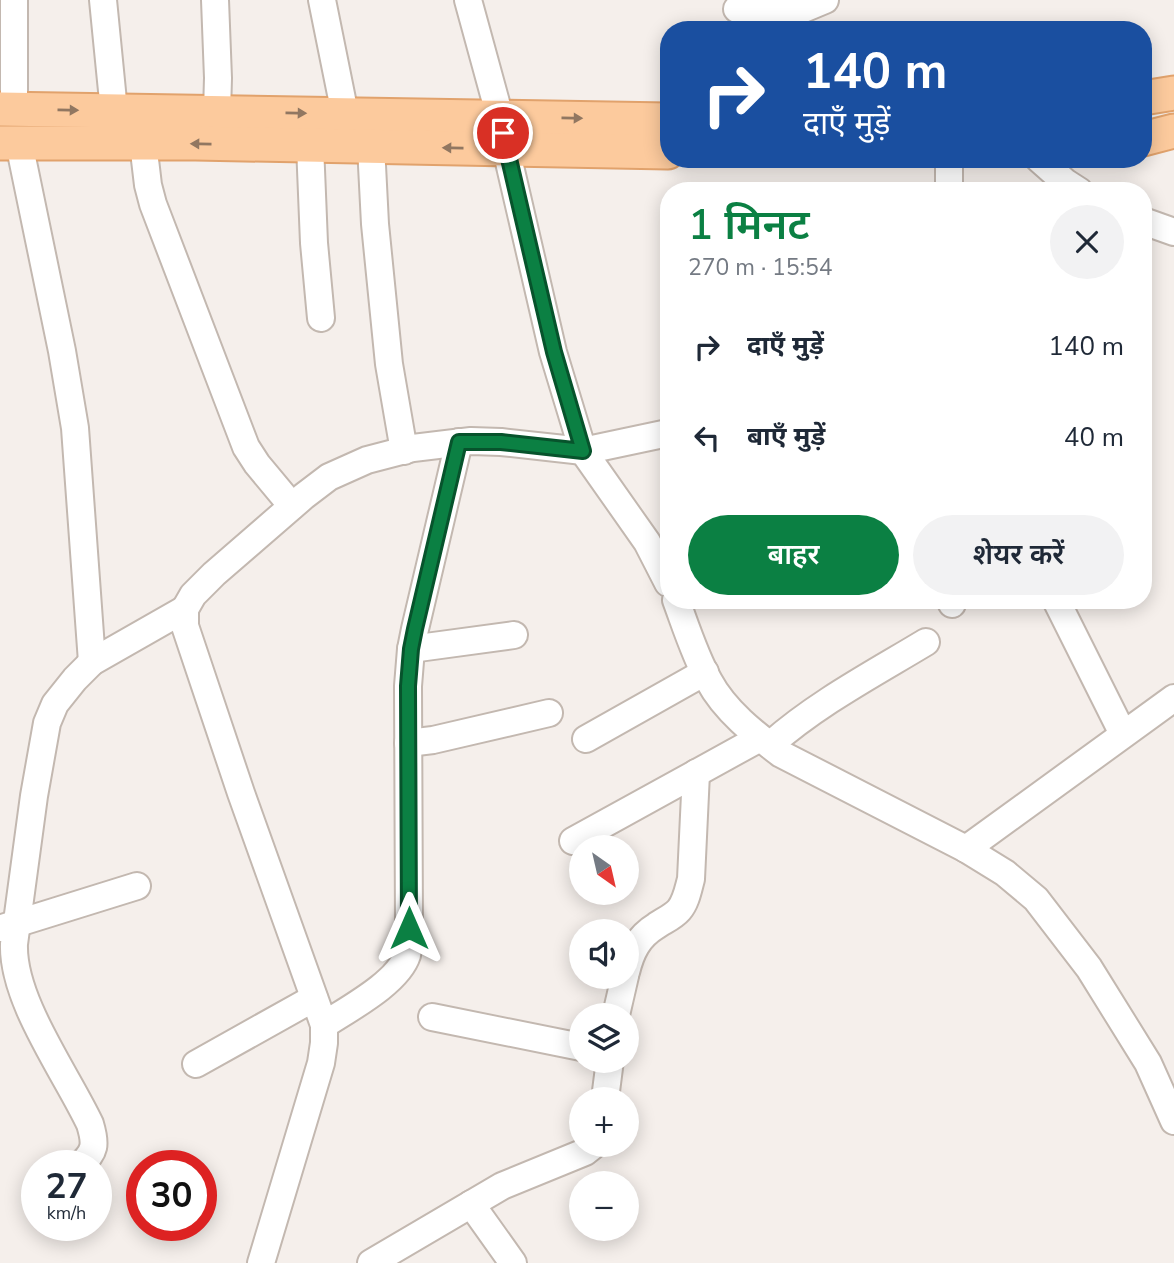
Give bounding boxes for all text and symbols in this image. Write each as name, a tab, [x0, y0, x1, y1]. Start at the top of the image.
text: 140 m	[803, 38, 947, 105]
icon: right	[688, 49, 779, 140]
text: दाएँ मुड़ें	[803, 102, 890, 145]
pin	[473, 103, 533, 163]
one-way arrow	[57, 104, 79, 116]
one-way arrow	[285, 108, 307, 119]
one-way arrow	[561, 112, 583, 124]
icon: arrive	[484, 114, 522, 152]
one-way arrow	[190, 138, 212, 149]
one-way arrow	[442, 142, 464, 154]
text: 1 मिनट	[688, 197, 810, 254]
button: close	[1050, 205, 1124, 279]
text: 270 m · 15:54	[688, 252, 833, 283]
icon: right	[688, 328, 726, 366]
text: दाएँ मुड़ें	[747, 328, 824, 363]
text: 140 m	[1048, 329, 1124, 364]
icon: left	[688, 419, 726, 457]
text: बाएँ मुड़ें	[747, 419, 825, 454]
text: 40 m	[1064, 420, 1124, 455]
button: बाहर	[688, 515, 899, 595]
button: शेयर करें	[913, 515, 1124, 595]
north arrow	[569, 835, 639, 905]
map controls	[569, 835, 639, 1241]
position arrow	[372, 891, 446, 965]
button: sound	[569, 919, 639, 989]
button: layers	[569, 1003, 639, 1073]
button: +	[569, 1087, 639, 1157]
speed limit sign: 30	[126, 1150, 217, 1241]
text: 27	[45, 1163, 88, 1210]
button: −	[569, 1171, 639, 1241]
text: km/h	[47, 1201, 86, 1225]

